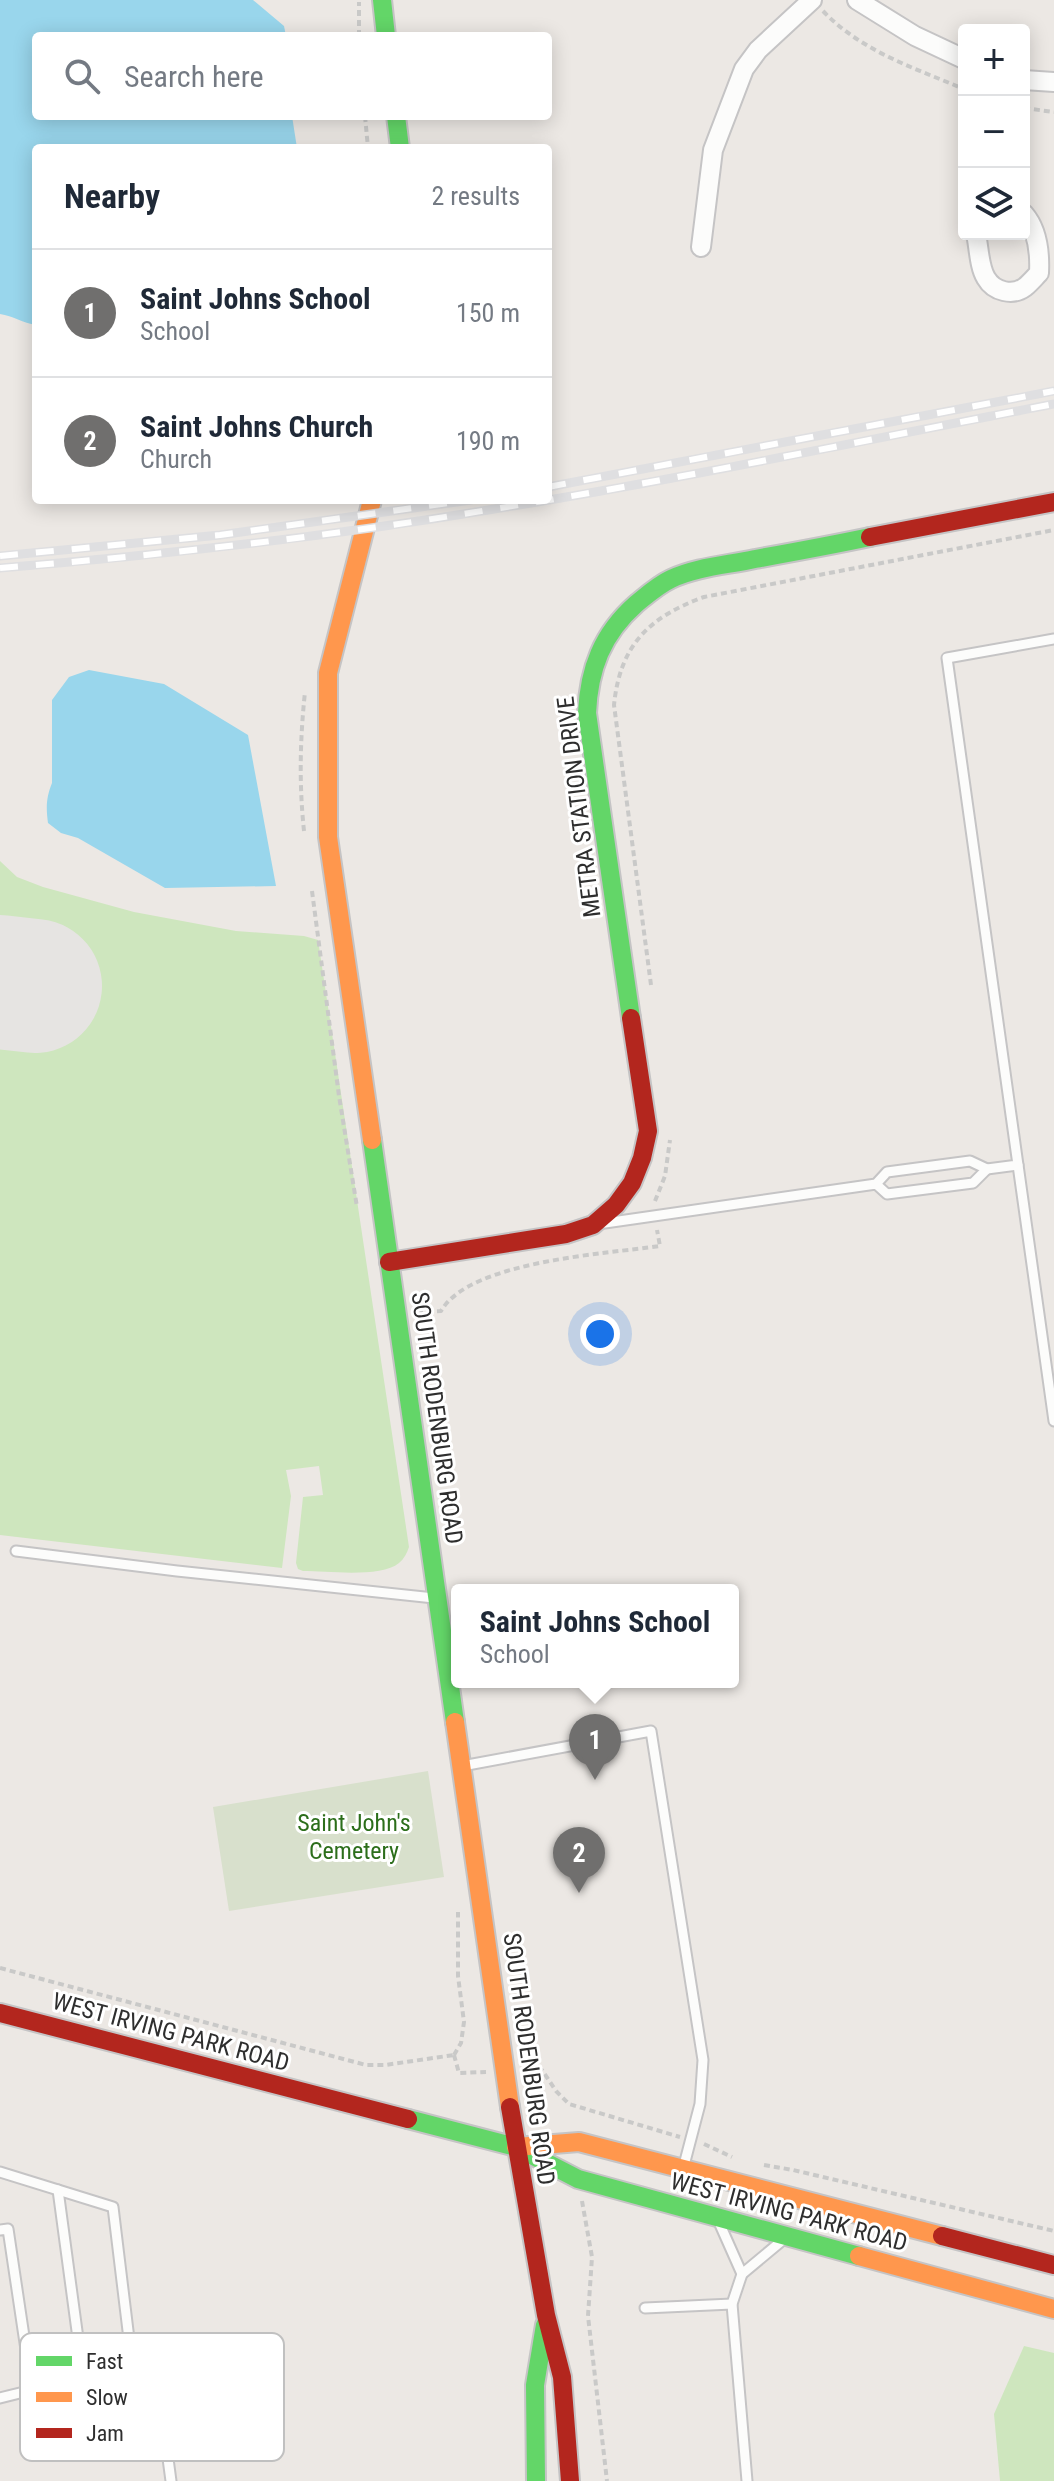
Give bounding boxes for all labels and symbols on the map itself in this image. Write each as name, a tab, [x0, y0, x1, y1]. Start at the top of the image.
street label: METRA STATION DRIVE	[552, 695, 606, 919]
street label: SOUTH RODENBURG ROAD	[405, 1290, 469, 1546]
your location	[580, 1314, 620, 1354]
pin: 1	[569, 1714, 621, 1780]
park label: Saint John's Cemetery	[297, 1809, 411, 1865]
pin: 2	[553, 1827, 605, 1893]
street label: SOUTH RODENBURG ROAD	[497, 1931, 561, 2187]
street label: WEST IRVING PARK ROAD	[50, 1987, 292, 2077]
street label: WEST IRVING PARK ROAD	[668, 2167, 910, 2257]
legend	[20, 2333, 284, 2461]
text: Fast	[86, 2349, 123, 2374]
text: Slow	[86, 2385, 128, 2410]
text: Jam	[86, 2421, 124, 2446]

